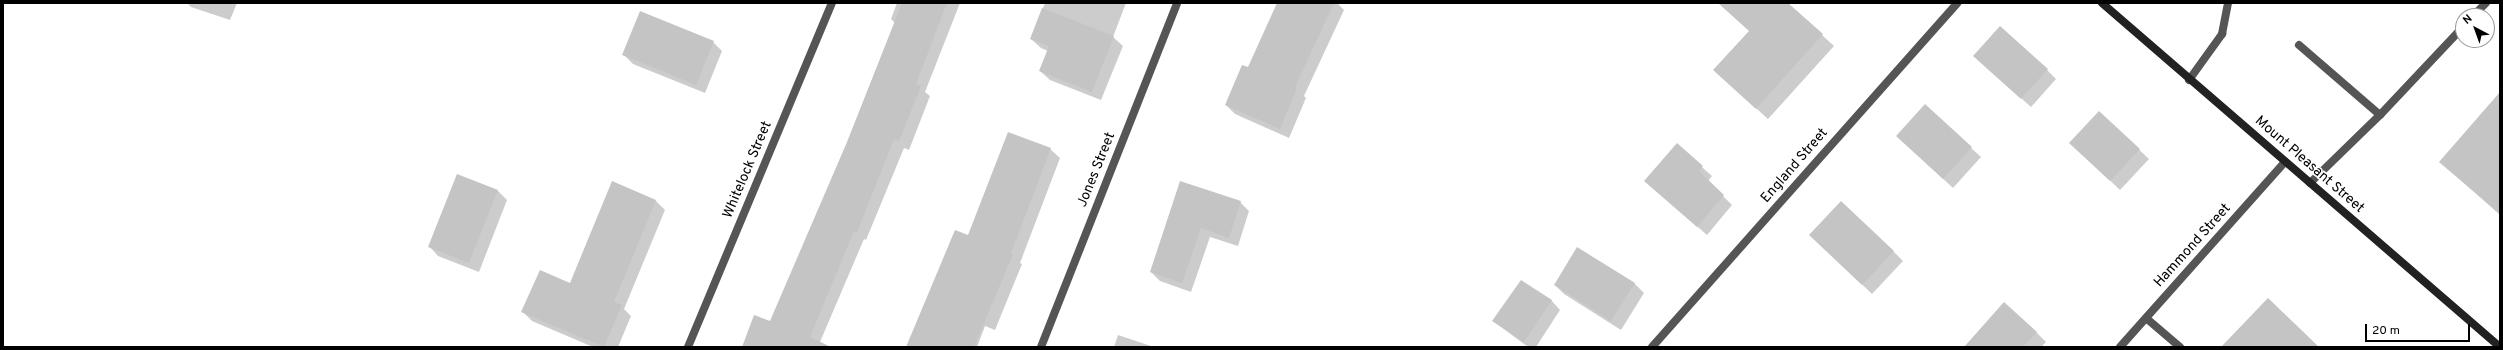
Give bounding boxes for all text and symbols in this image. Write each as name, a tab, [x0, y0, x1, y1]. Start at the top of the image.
north arrow	[2455, 8, 2495, 48]
text: N	[2460, 12, 2475, 28]
street label: Mount Pleasant Street	[2251, 113, 2367, 217]
street label: Whitelock Street	[720, 119, 776, 221]
street label: England Street	[1758, 125, 1832, 207]
street label: Jones Street	[1074, 130, 1120, 210]
street label: Hammond Street	[2151, 201, 2235, 291]
scale bar	[2367, 316, 2472, 342]
text: 20 m	[2372, 323, 2400, 339]

